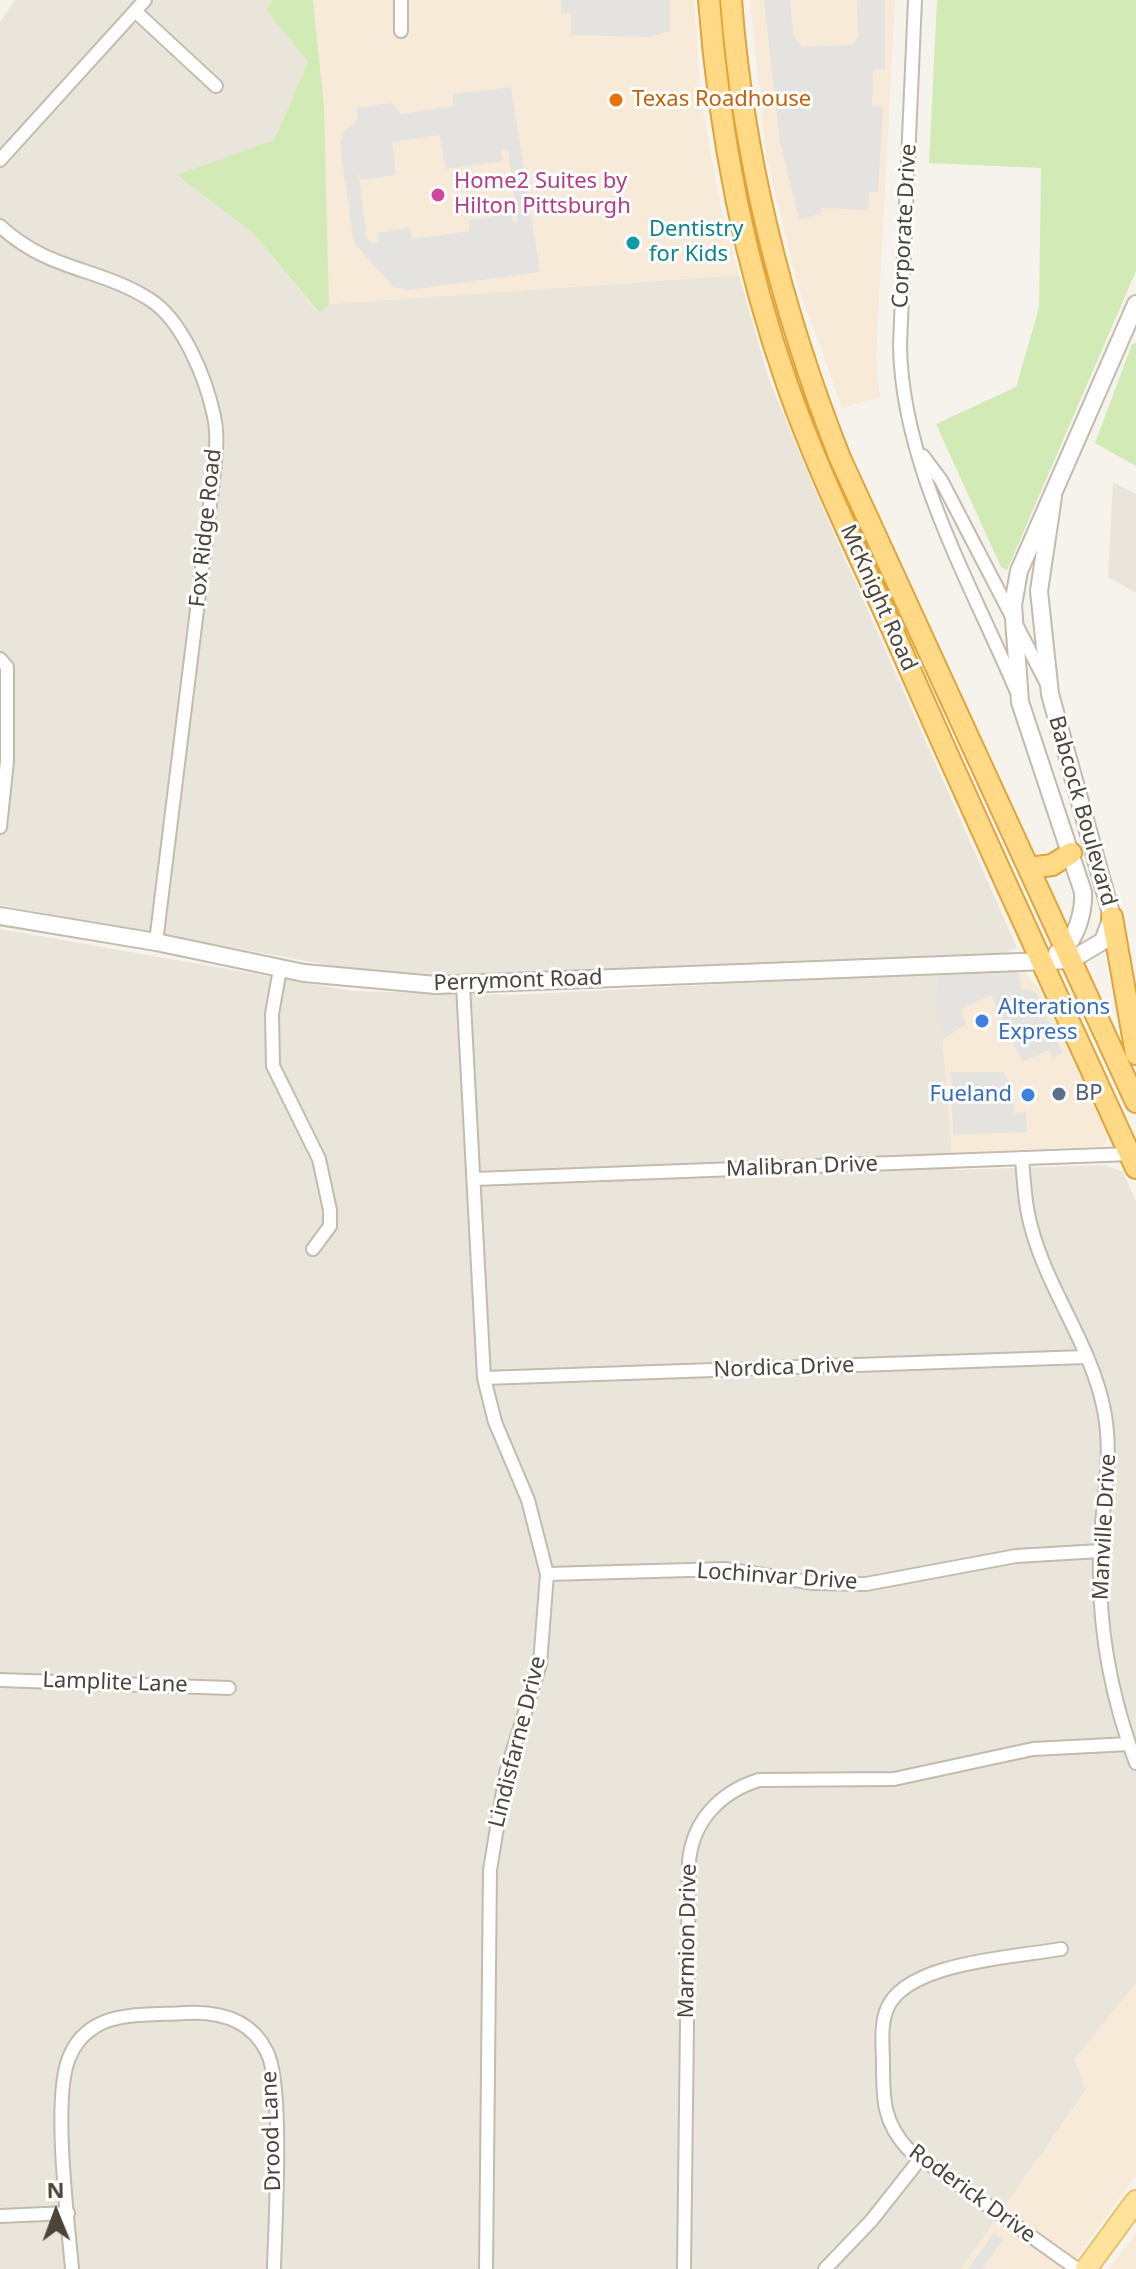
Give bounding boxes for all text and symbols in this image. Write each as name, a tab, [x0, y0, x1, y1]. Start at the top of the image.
place label: Texas Roadhouse	[632, 87, 811, 113]
marker: Texas Roadhouse	[607, 91, 625, 109]
street label: Corporate Drive	[888, 143, 922, 309]
place label: Home2 Suites by Hilton Pittsburgh	[454, 169, 631, 220]
marker: Home2 Suites by Hilton Pittsburgh	[429, 186, 447, 204]
place label: Dentistry for Kids	[649, 217, 743, 268]
marker: Dentistry for Kids	[624, 234, 642, 252]
street label: Fox Ridge Road	[185, 448, 227, 608]
street label: McKnight Road	[834, 521, 922, 675]
street label: Babcock Boulevard	[1042, 713, 1122, 909]
street label: Perrymont Road	[433, 965, 603, 997]
place label: Alterations Express	[998, 995, 1110, 1046]
marker: Alterations Express	[973, 1012, 991, 1030]
place label: BP	[1075, 1081, 1103, 1107]
place label: Fueland	[929, 1082, 1012, 1108]
marker: BP	[1050, 1085, 1068, 1103]
marker: Fueland	[1019, 1086, 1037, 1104]
street label: Malibran Drive	[726, 1151, 878, 1183]
street label: Nordica Drive	[713, 1352, 855, 1384]
street label: Manville Drive	[1088, 1453, 1122, 1601]
street label: Lochinvar Drive	[696, 1558, 858, 1596]
street label: Lindisfarne Drive	[484, 1654, 552, 1830]
street label: Lamplite Lane	[42, 1667, 188, 1699]
street label: Marmion Drive	[673, 1863, 703, 2019]
street label: Drood Lane	[257, 2070, 287, 2192]
street label: Roderick Drive	[904, 2139, 1040, 2249]
north arrow	[16, 2173, 96, 2253]
text: N	[46, 2174, 65, 2204]

